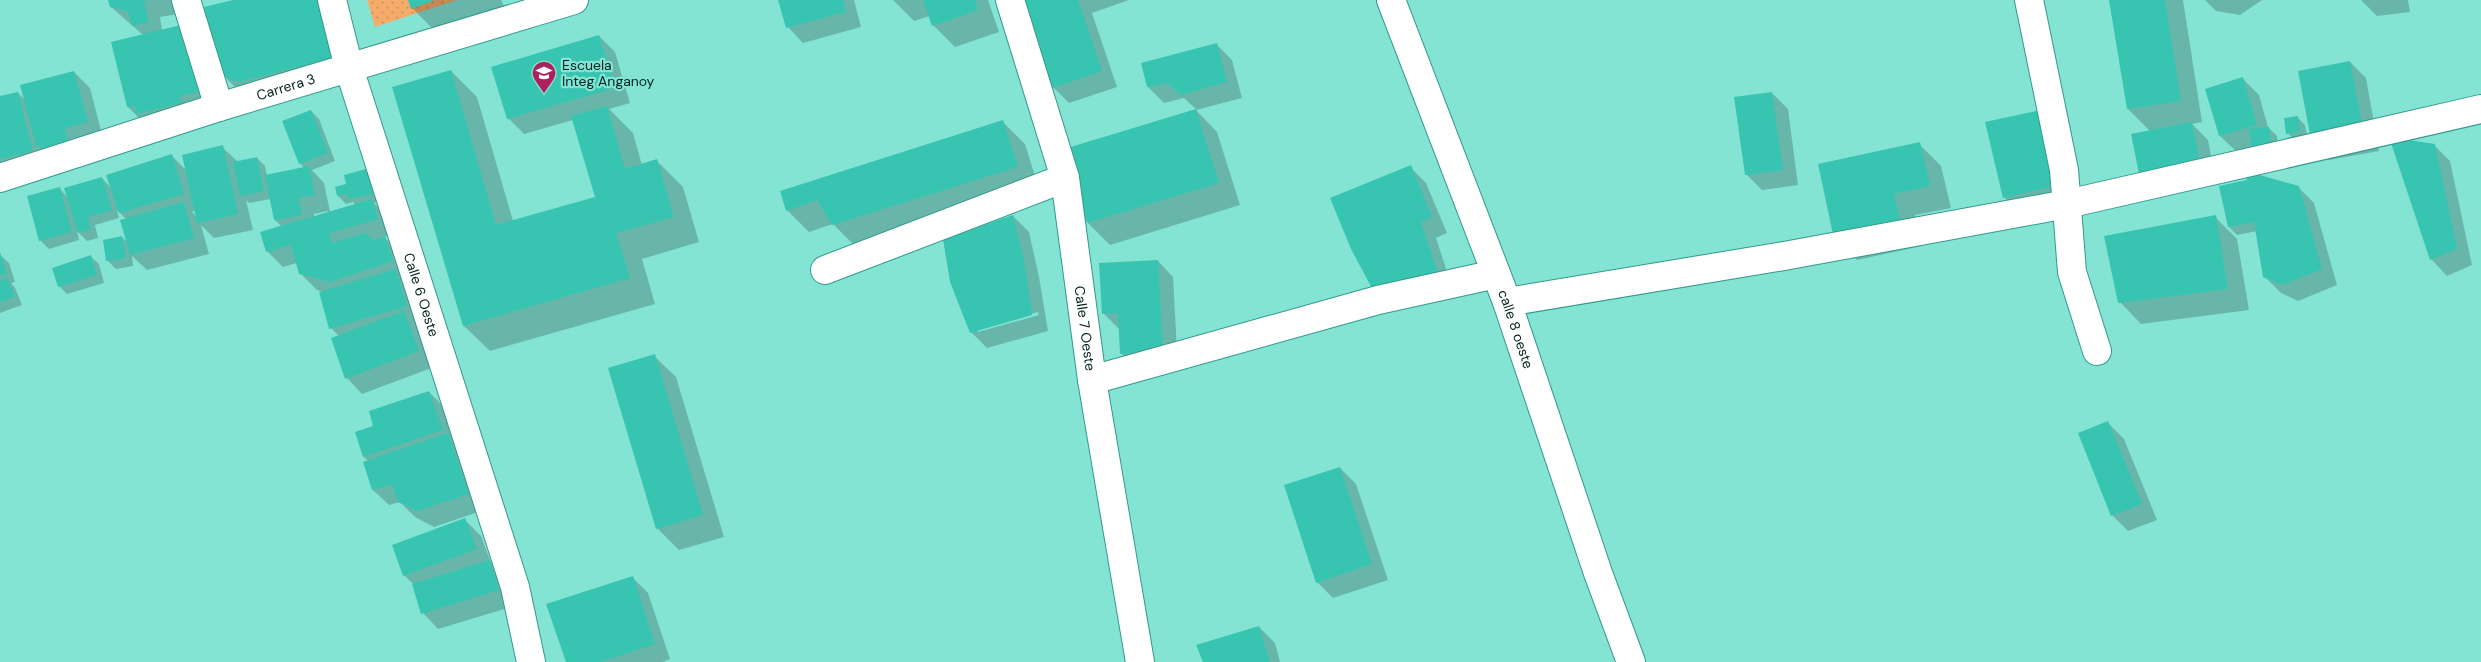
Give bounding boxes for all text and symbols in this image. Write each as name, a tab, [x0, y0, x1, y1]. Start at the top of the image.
place label: Escuela Integ Anganoy	[562, 56, 655, 90]
school or university icon: Escuela Integ Anganoy	[531, 60, 557, 94]
street label: Carrera 3	[254, 70, 317, 104]
street label: Calle 6 Oeste	[400, 250, 443, 339]
street label: Calle 7 Oeste	[1071, 285, 1100, 372]
street label: calle 8 oeste	[1494, 287, 1538, 371]

